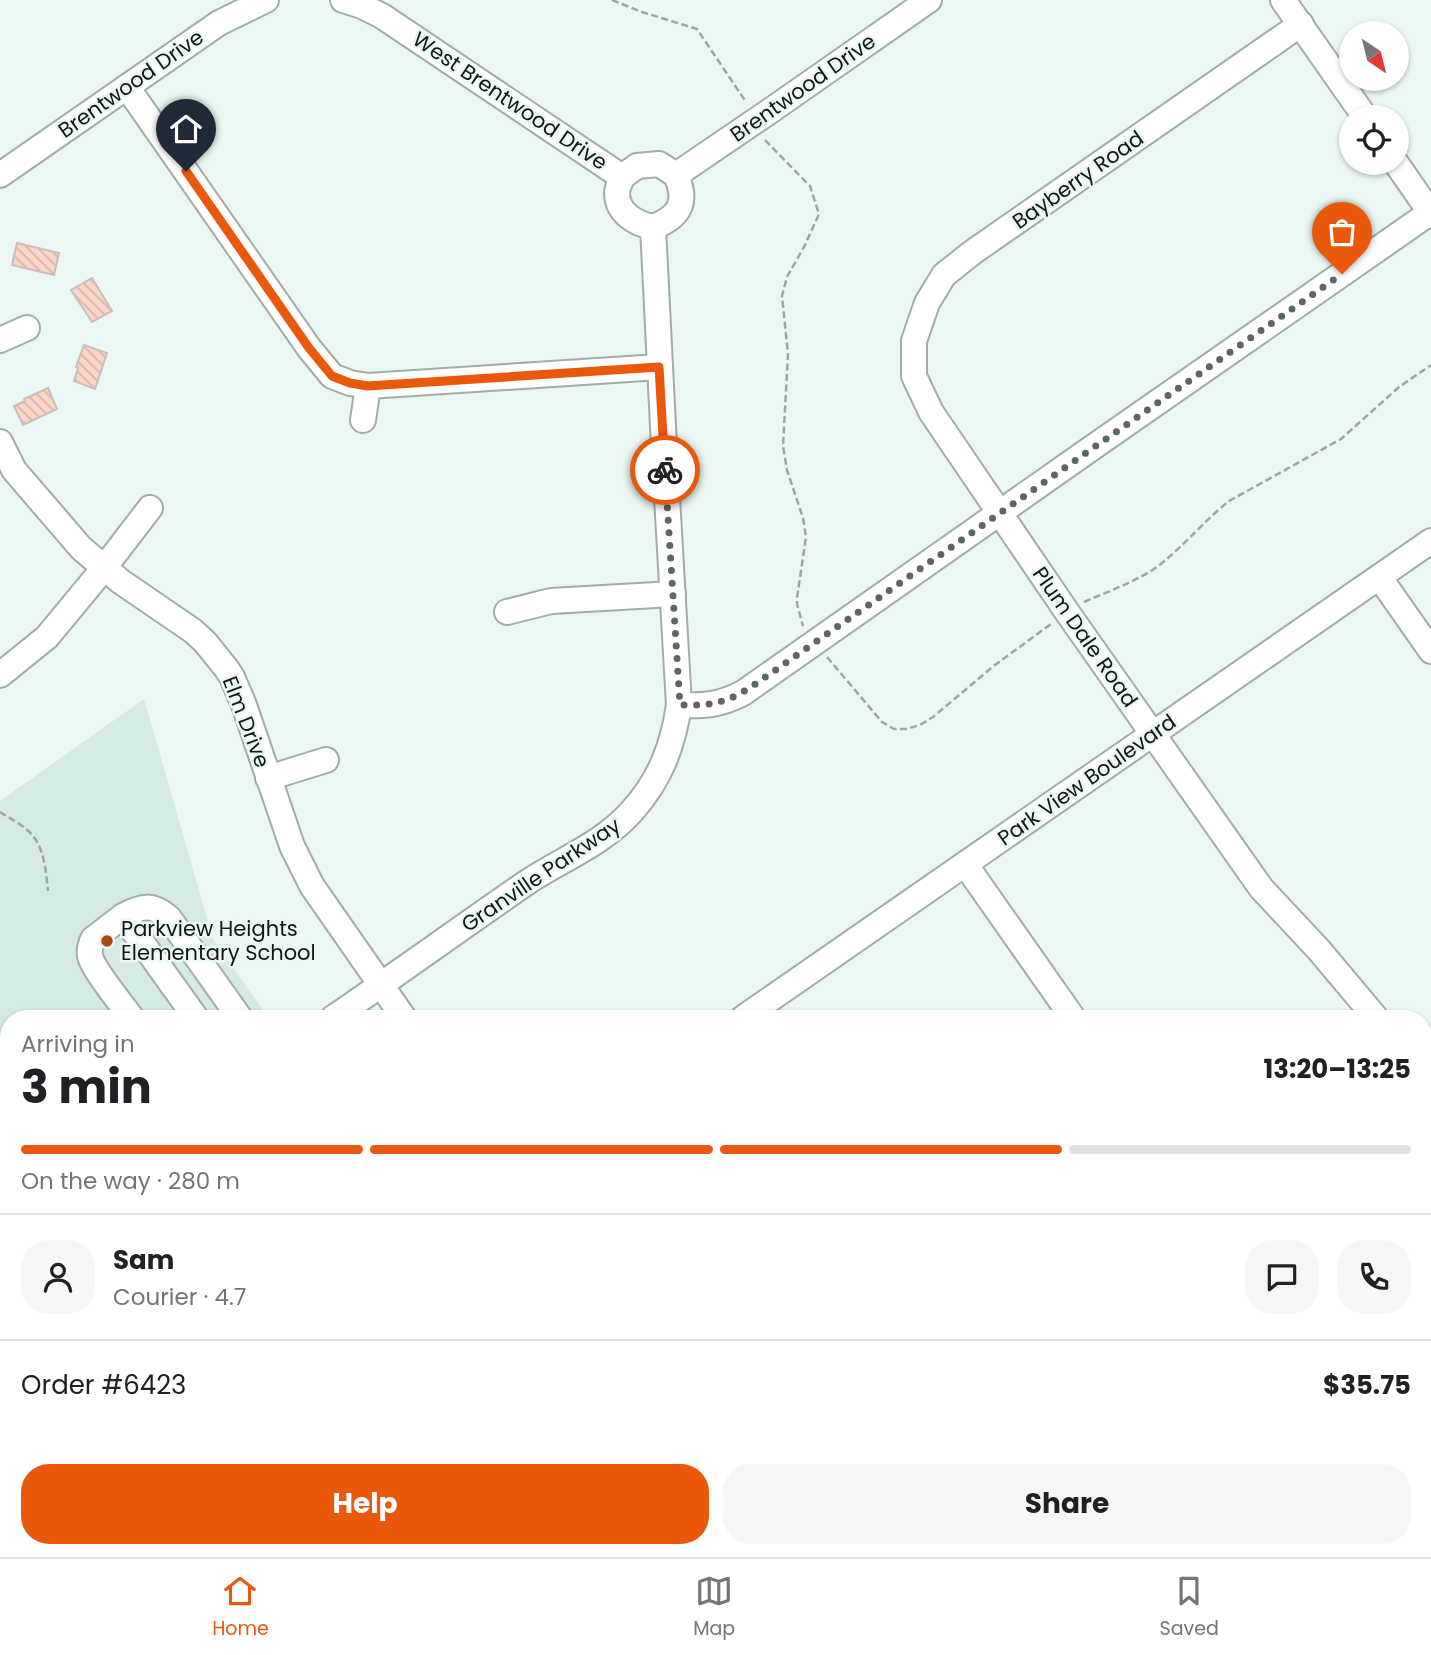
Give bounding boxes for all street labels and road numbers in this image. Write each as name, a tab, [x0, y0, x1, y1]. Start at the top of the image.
street label: Brentwood Drive	[52, 23, 209, 145]
street label: West Brentwood Drive	[407, 25, 613, 177]
street label: Brentwood Drive	[724, 27, 881, 149]
street label: Bayberry Road	[1006, 124, 1149, 236]
street label: Plum Dale Road	[1026, 561, 1145, 713]
street label: Elm Drive	[216, 672, 277, 772]
street label: Park View Boulevard	[992, 707, 1182, 852]
street label: Granville Parkway	[456, 810, 626, 939]

